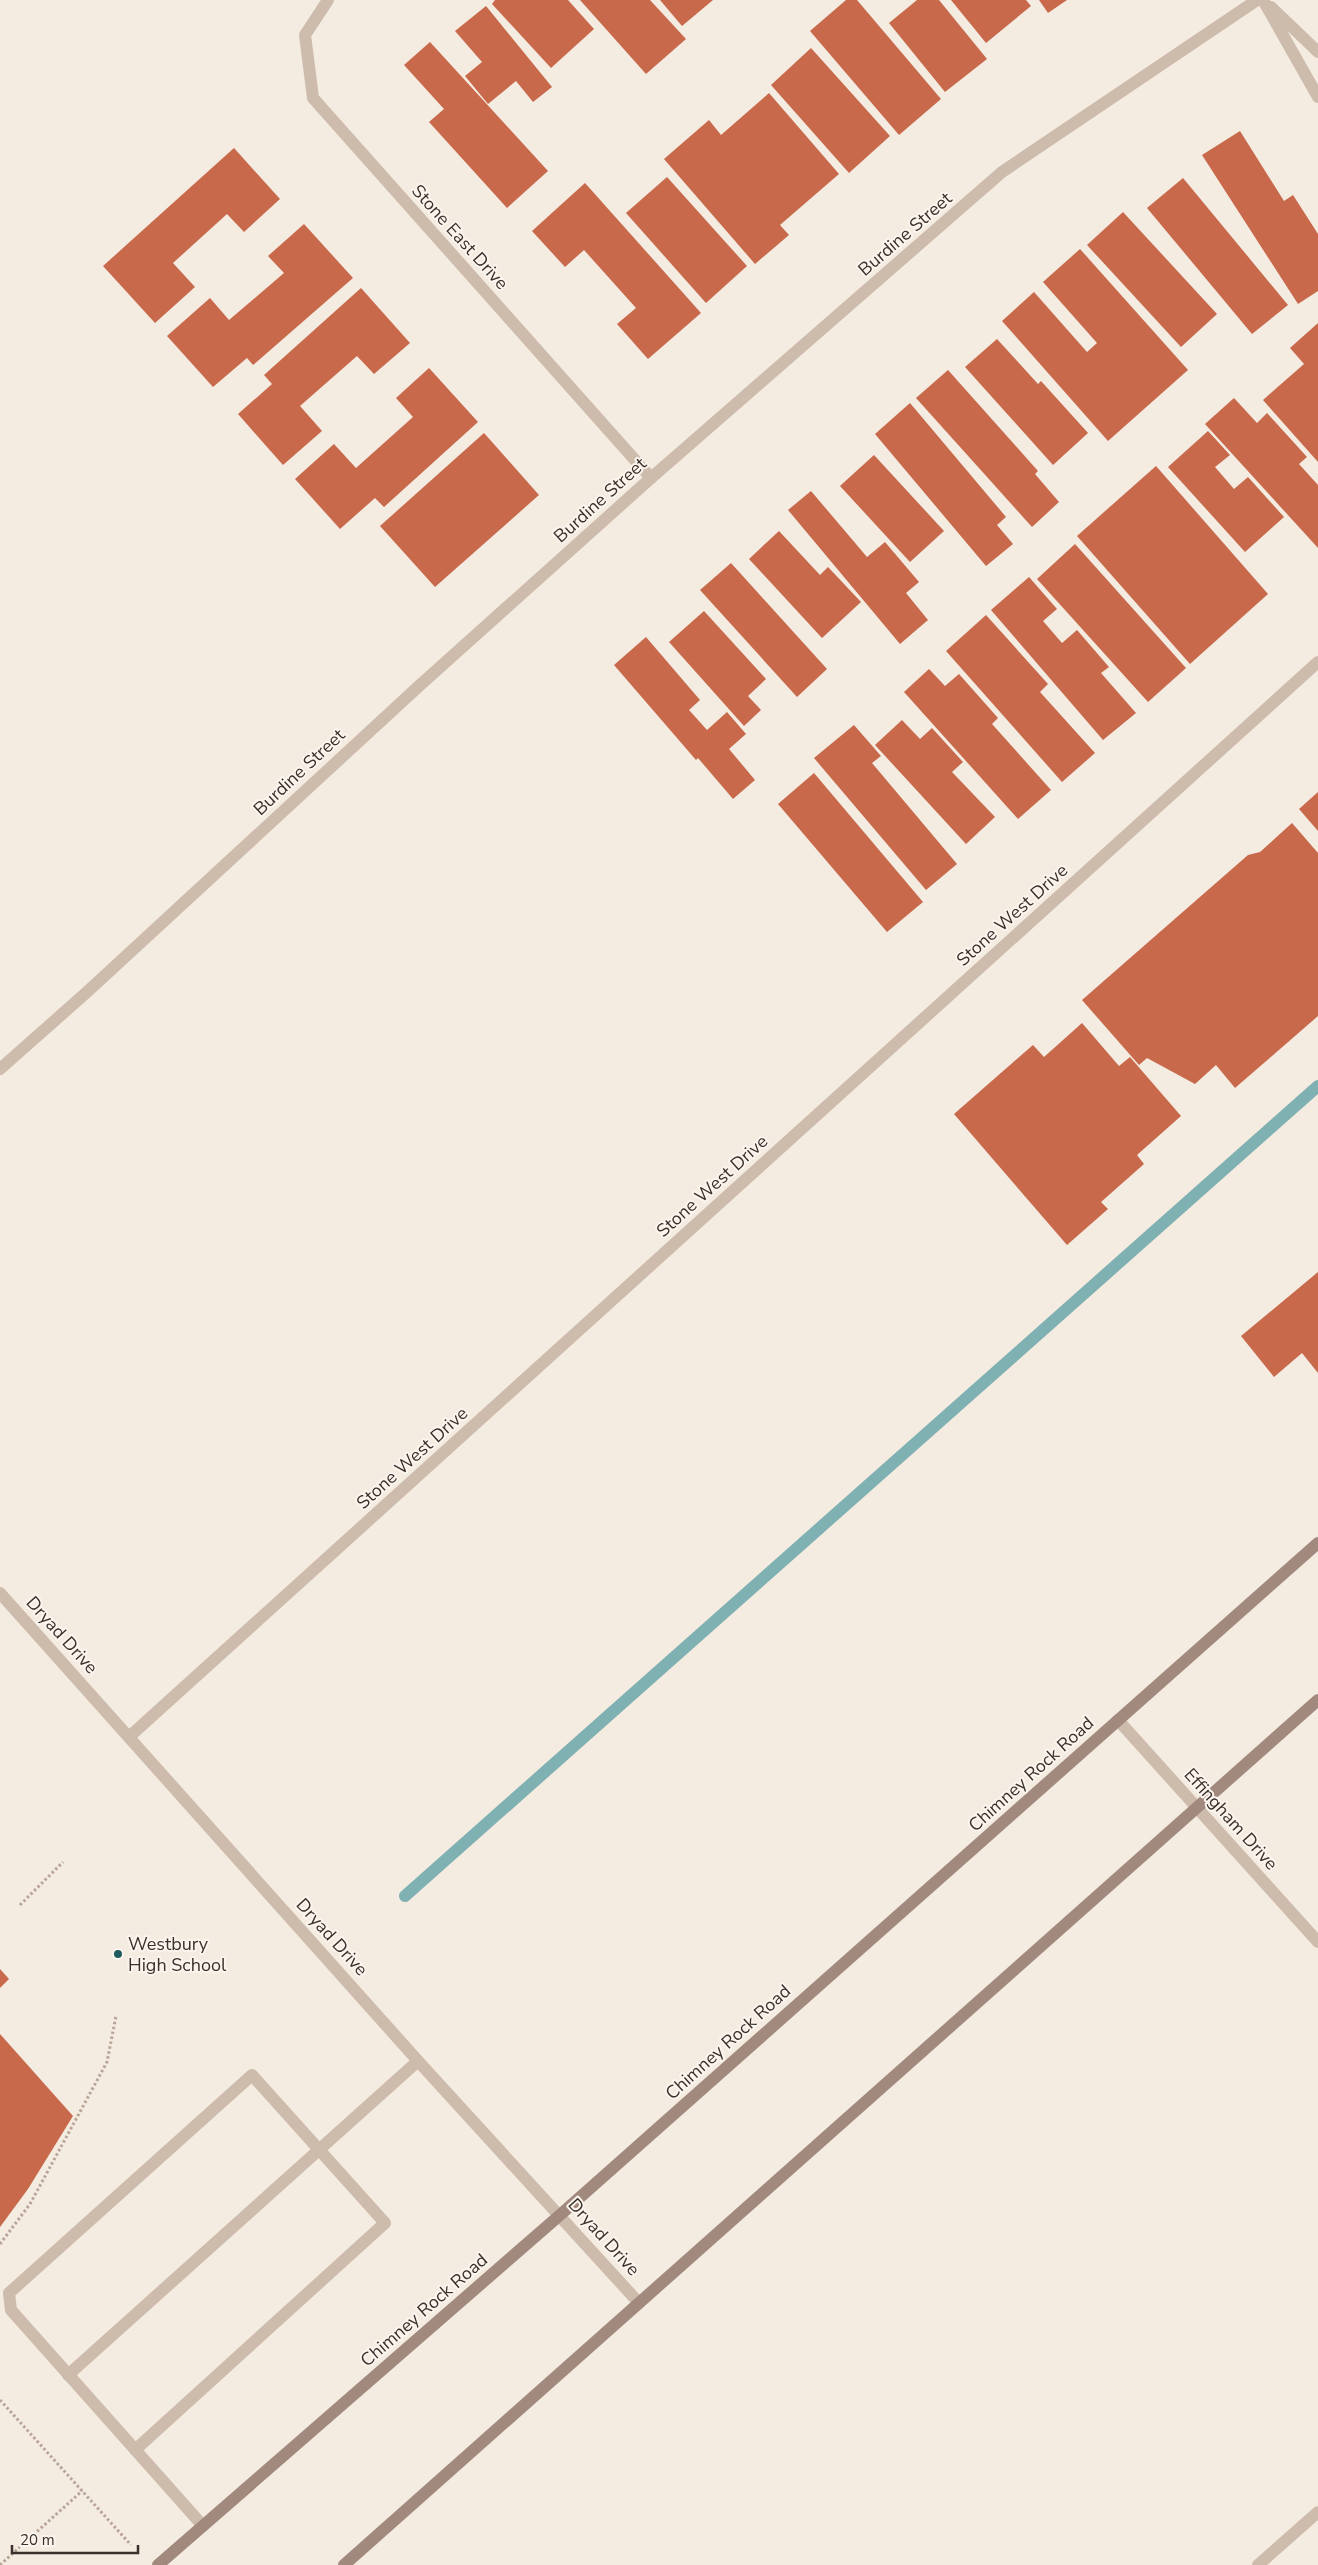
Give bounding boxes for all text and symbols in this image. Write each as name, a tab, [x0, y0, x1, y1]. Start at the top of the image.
street label: Stone East Drive	[406, 179, 514, 295]
street label: Burdine Street	[853, 186, 957, 281]
street label: Burdine Street	[549, 452, 652, 548]
street label: Burdine Street	[248, 723, 350, 821]
street label: Stone West Drive	[951, 859, 1073, 971]
street label: Stone West Drive	[651, 1130, 773, 1242]
street label: Stone West Drive	[351, 1402, 473, 1514]
street label: Dryad Drive	[21, 1591, 103, 1679]
street label: Chimney Rock Road	[963, 1711, 1099, 1837]
street label: Effingham Drive	[1179, 1763, 1283, 1875]
street label: Dryad Drive	[291, 1893, 373, 1981]
place label: Westbury High School	[128, 1932, 227, 1977]
marker: Westbury High School	[112, 1948, 124, 1960]
street label: Chimney Rock Road	[660, 1979, 796, 2105]
street label: Dryad Drive	[563, 2193, 645, 2281]
street label: Chimney Rock Road	[355, 2248, 493, 2372]
scale bar	[12, 2522, 139, 2554]
text: 20 m	[20, 2530, 55, 2550]

